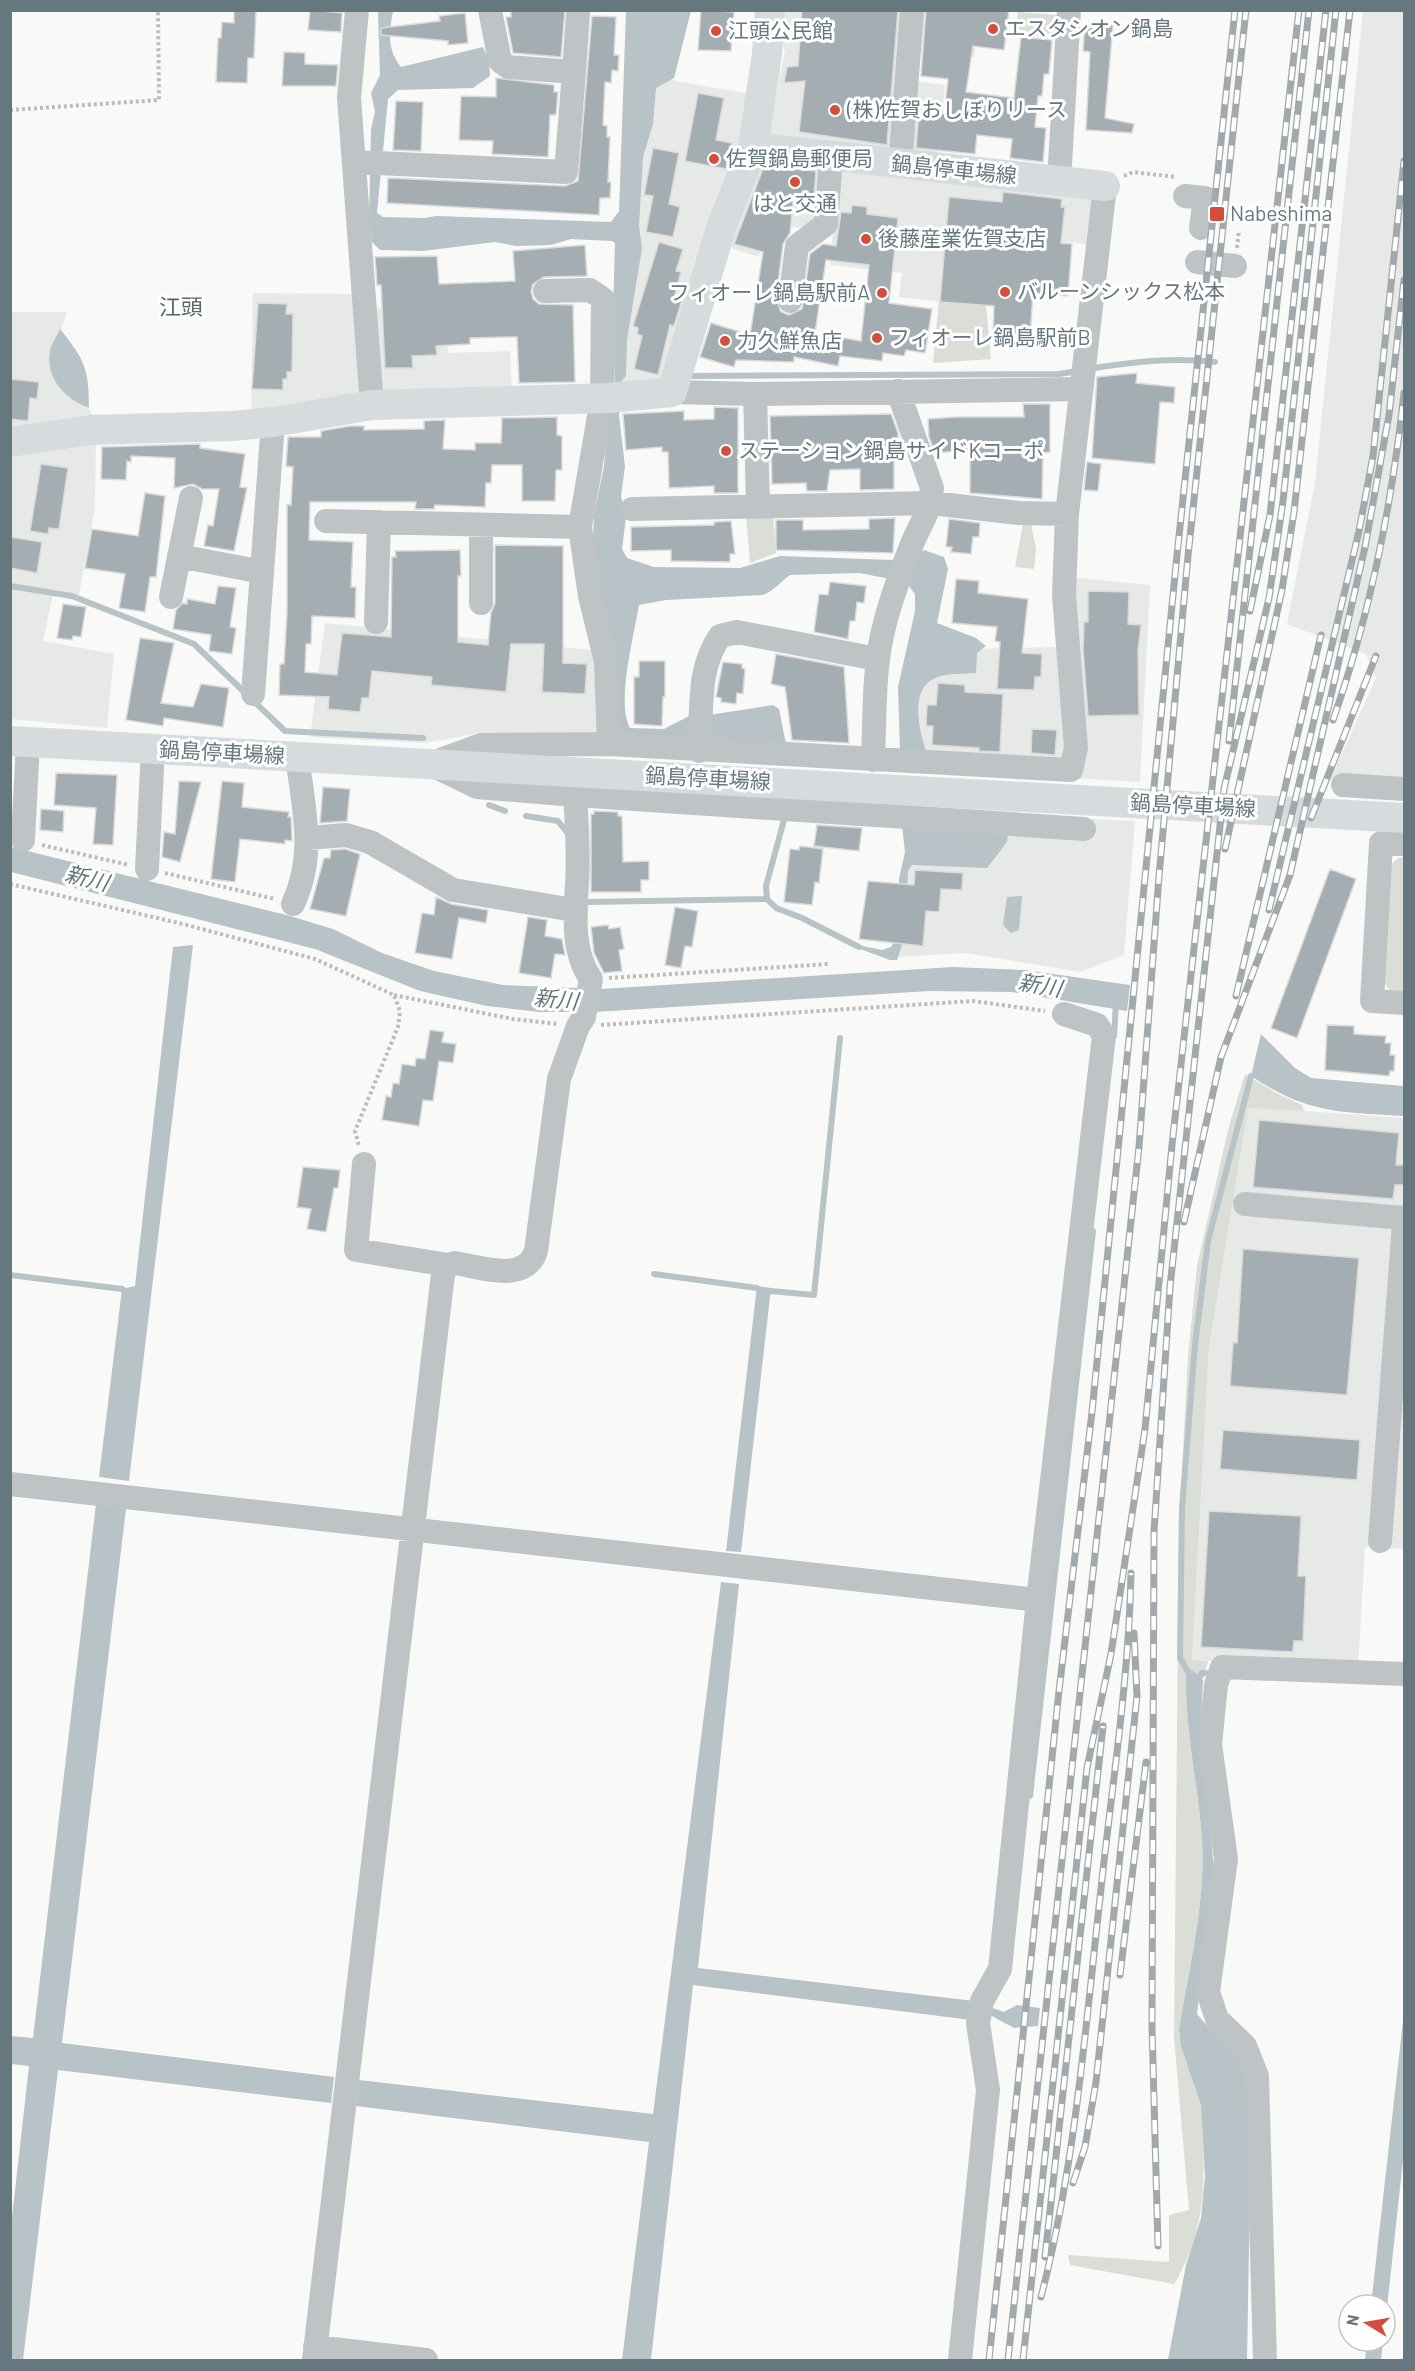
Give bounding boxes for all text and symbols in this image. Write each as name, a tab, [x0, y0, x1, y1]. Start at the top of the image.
place label: エスタシオン鍋島	[1005, 15, 1173, 40]
place label: 江頭公民館	[728, 17, 833, 42]
marker: エスタシオン鍋島	[986, 22, 1000, 36]
marker: 江頭公民館	[709, 24, 723, 38]
place label: (株)佐賀おしぼりリース	[846, 96, 1067, 121]
marker: (株)佐賀おしぼりリース	[828, 103, 842, 117]
place label: 佐賀鍋島郵便局	[726, 145, 873, 170]
street label: 鍋島停車場線	[890, 149, 1018, 188]
marker: 佐賀鍋島郵便局	[707, 152, 721, 166]
marker: はと交通	[788, 175, 802, 189]
place label: はと交通	[753, 190, 837, 215]
place label: Nabeshima	[1230, 200, 1332, 225]
marker: Nabeshima	[1208, 205, 1226, 223]
place label: 後藤産業佐賀支店	[878, 225, 1046, 250]
marker: 後藤産業佐賀支店	[859, 232, 873, 246]
place label: バルーンシックス松本	[1017, 278, 1225, 303]
place label: フィオーレ鍋島駅前A	[669, 279, 870, 304]
marker: バルーンシックス松本	[998, 285, 1012, 299]
marker: フィオーレ鍋島駅前A	[875, 286, 889, 300]
district label: 江頭	[159, 293, 203, 319]
place label: フィオーレ鍋島駅前B	[889, 324, 1091, 349]
place label: 力久鮮魚店	[737, 327, 842, 352]
marker: フィオーレ鍋島駅前B	[870, 331, 884, 345]
marker: 力久鮮魚店	[718, 334, 732, 348]
place label: ステーション鍋島サイドKコーポ	[738, 437, 1044, 462]
marker: ステーション鍋島サイドKコーポ	[719, 444, 733, 458]
street label: 鍋島停車場線	[159, 736, 286, 767]
street label: 鍋島停車場線	[645, 762, 772, 793]
street label: 鍋島停車場線	[1130, 789, 1257, 820]
water label: 新川	[63, 859, 114, 895]
water label: 新川	[1016, 967, 1066, 1001]
water label: 新川	[533, 983, 581, 1013]
north arrow	[1337, 2293, 1397, 2353]
text: N	[1341, 2313, 1362, 2327]

